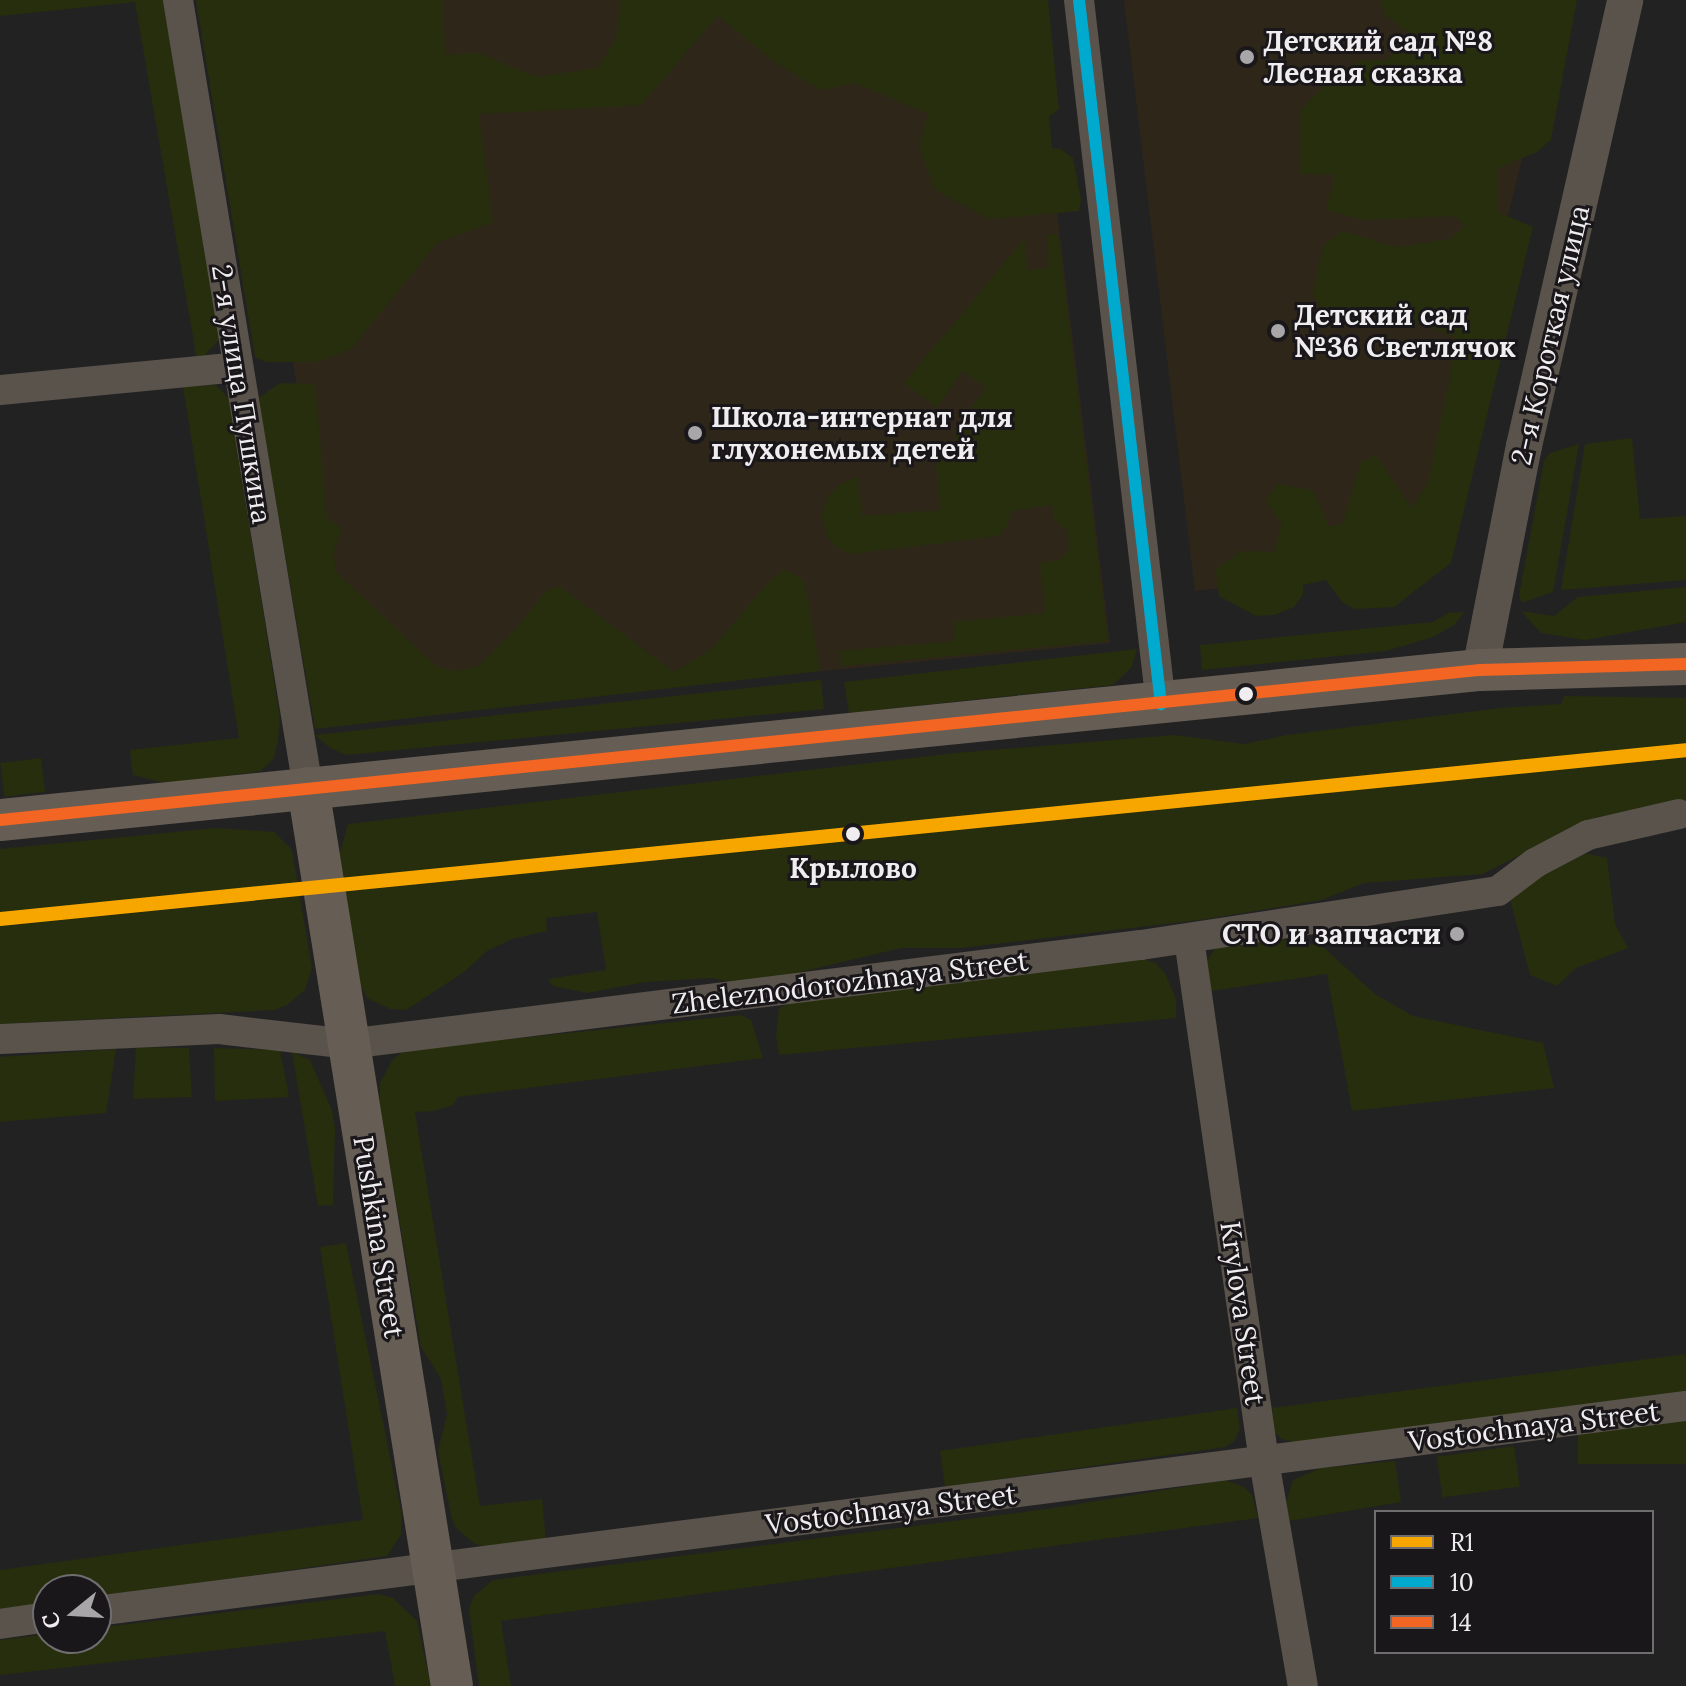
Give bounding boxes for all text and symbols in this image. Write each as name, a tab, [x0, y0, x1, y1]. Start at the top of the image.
place label: Детский сад №8 Лесная сказка	[1263, 24, 1493, 90]
marker: Детский сад №8 Лесная сказка	[1238, 48, 1256, 66]
street label: 2-я Короткая улица	[1504, 202, 1596, 468]
street label: 2-я улица Пушкина	[205, 262, 279, 526]
place label: Детский сад №36 Светлячок	[1294, 298, 1516, 364]
marker: Детский сад №36 Светлячок	[1269, 322, 1287, 340]
place label: Школа-интернат для глухонемых детей	[711, 400, 1013, 466]
marker: Школа-интернат для глухонемых детей	[686, 424, 704, 442]
unlabelled marker	[1238, 686, 1254, 702]
marker: Крылово	[839, 820, 867, 848]
place label: Крылово	[789, 851, 917, 885]
place label: СТО и запчасти	[1222, 917, 1441, 951]
marker: СТО и запчасти	[1448, 925, 1466, 943]
street label: Zheleznodorozhnaya Street	[670, 943, 1030, 1021]
street label: Pushkina Street	[346, 1133, 412, 1341]
street label: Krylova Street	[1213, 1219, 1273, 1407]
street label: Vostochnaya Street	[1407, 1394, 1661, 1458]
street label: Vostochnaya Street	[764, 1477, 1018, 1541]
legend	[1374, 1510, 1654, 1654]
text: R1	[1450, 1527, 1474, 1558]
text: 10	[1450, 1567, 1474, 1598]
north arrow	[32, 1574, 112, 1654]
text: 14	[1450, 1607, 1472, 1638]
text: С	[35, 1609, 67, 1632]

